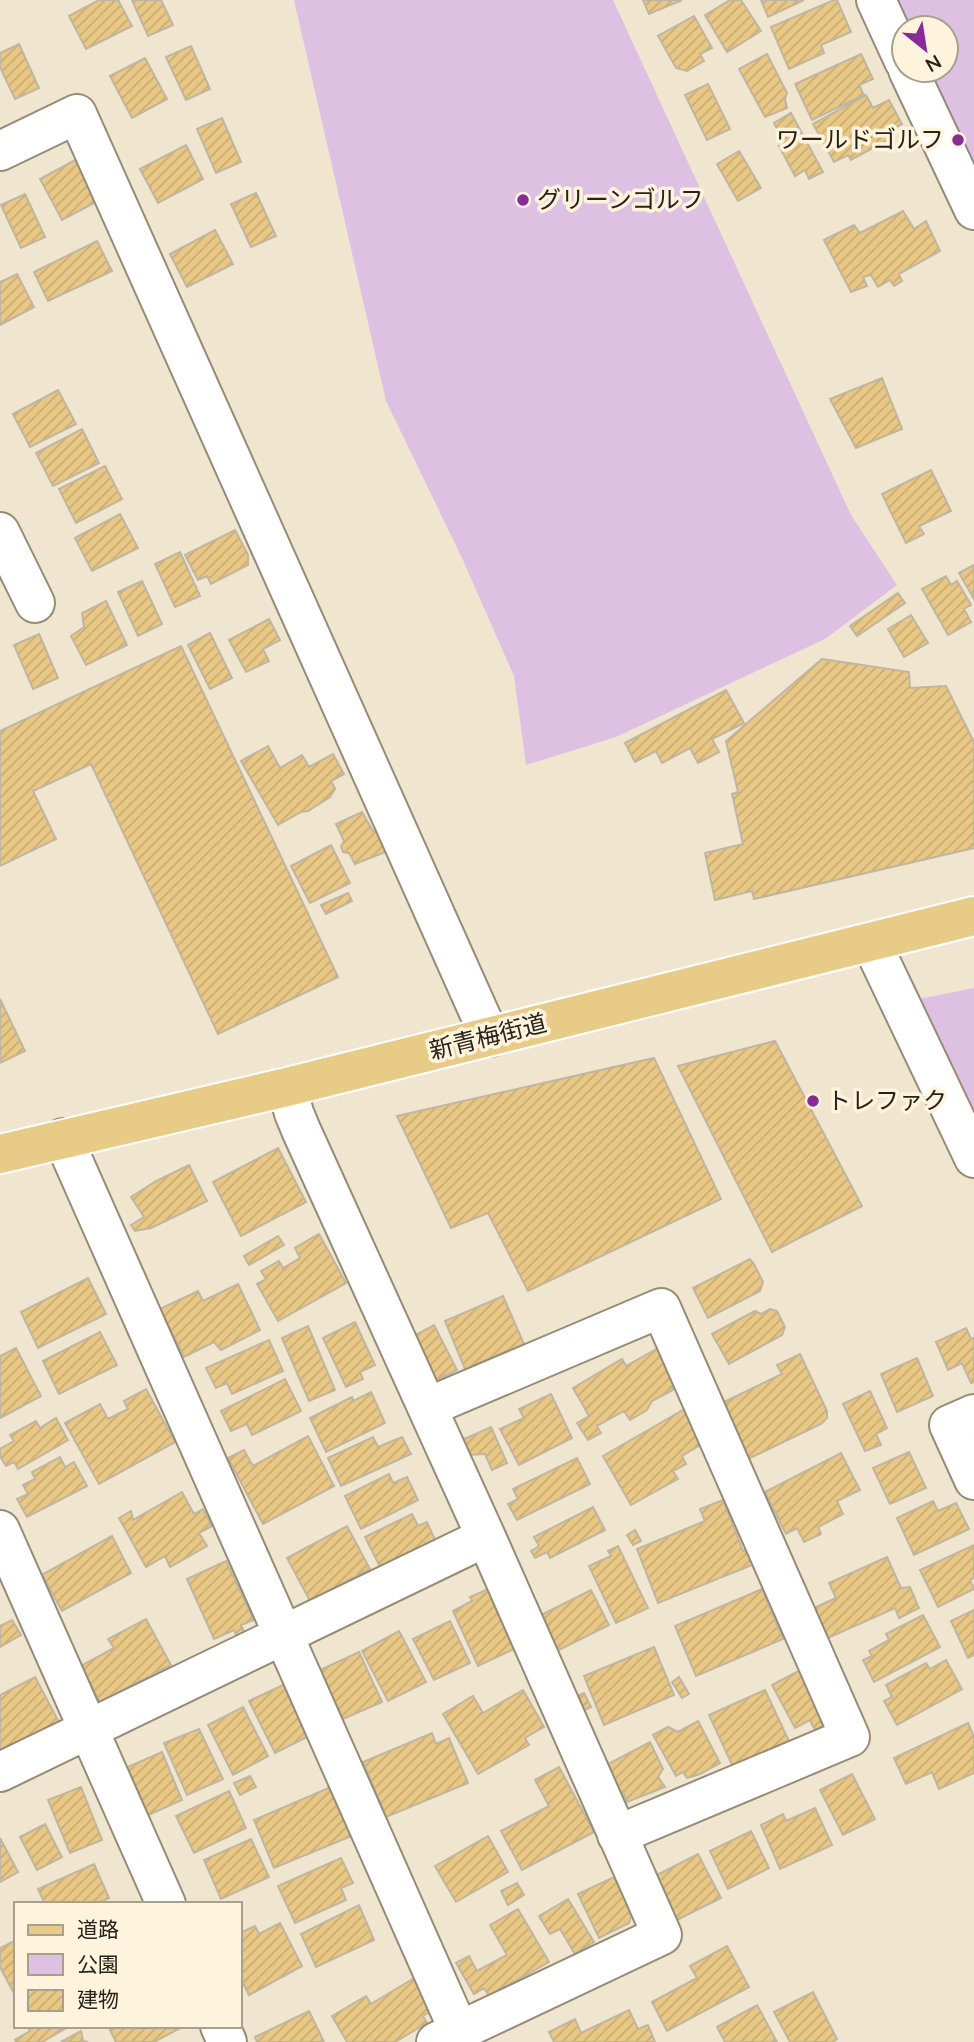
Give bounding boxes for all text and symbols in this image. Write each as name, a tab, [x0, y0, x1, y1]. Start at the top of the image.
north arrow	[890, 14, 960, 84]
text: N	[921, 50, 946, 78]
place label: ワールドゴルフ	[776, 124, 944, 154]
marker: ワールドゴルフ	[950, 132, 966, 148]
place label: グリーンゴルフ	[537, 184, 704, 214]
marker: グリーンゴルフ	[515, 192, 531, 208]
street label: 新青梅街道	[426, 1007, 550, 1065]
place label: トレファク	[827, 1085, 947, 1115]
marker: トレファク	[805, 1093, 821, 1109]
legend	[14, 1902, 242, 2028]
text: 道路	[77, 1916, 119, 1942]
text: 公園	[77, 1951, 119, 1977]
text: 建物	[77, 1986, 119, 2012]

